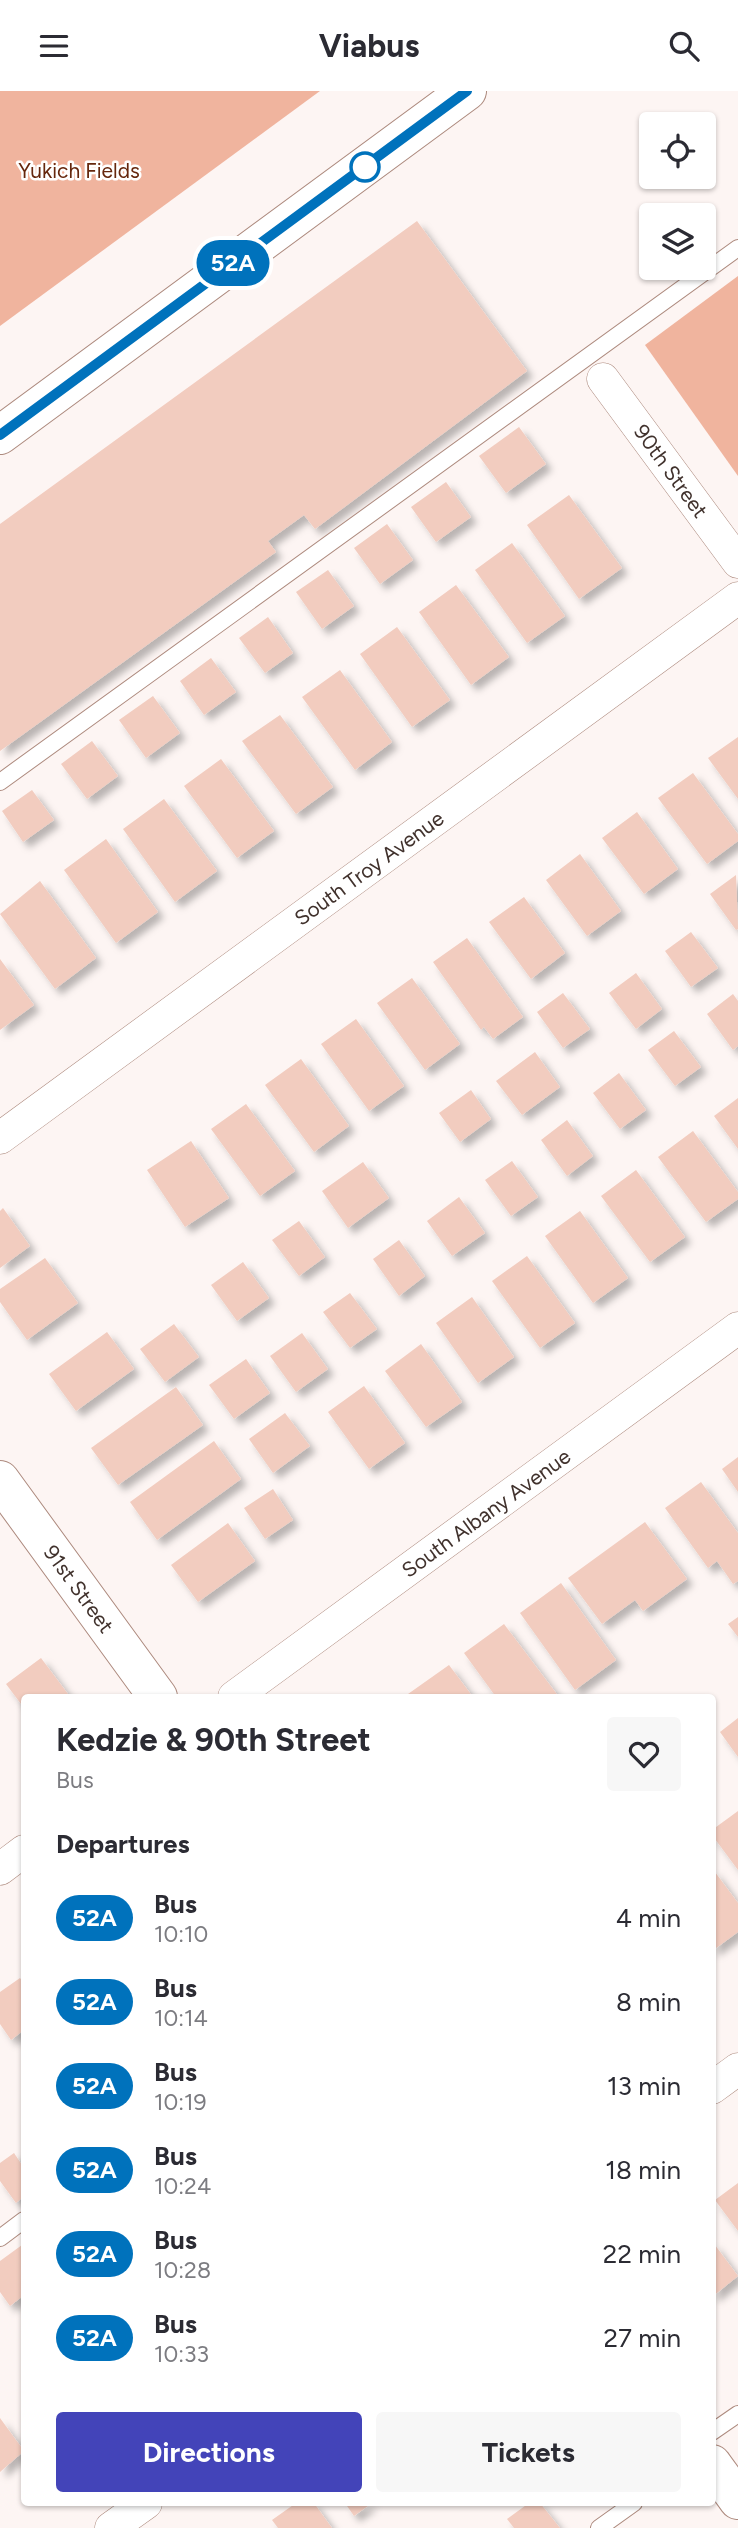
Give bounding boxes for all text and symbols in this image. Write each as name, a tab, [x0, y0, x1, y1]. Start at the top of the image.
icon: menu	[35, 27, 73, 65]
text: Viabus	[319, 27, 419, 65]
icon: search	[665, 27, 703, 65]
map controls	[639, 112, 716, 280]
button: locate	[639, 112, 716, 189]
unlabelled marker	[350, 152, 380, 182]
park label: Yukich Fields	[18, 158, 140, 183]
button: layers	[639, 203, 716, 280]
line badge: 52A	[193, 240, 273, 286]
text: 52A	[211, 248, 255, 277]
street label: 90th Street	[629, 420, 713, 522]
street label: South Troy Avenue	[289, 805, 449, 931]
street label: South Albany Avenue	[397, 1443, 575, 1583]
street label: 91st Street	[39, 1540, 119, 1638]
button: heart	[607, 1717, 681, 1791]
text: Kedzie & 90th Street	[56, 1720, 371, 1759]
text: Bus	[56, 1766, 94, 1794]
text: Departures	[56, 1828, 190, 1860]
text: Bus	[154, 1888, 197, 1920]
text: 4 min	[616, 1902, 681, 1934]
text: 52A	[72, 1903, 117, 1932]
text: 10:10	[154, 1920, 208, 1948]
text: Bus	[154, 1972, 197, 2004]
text: 8 min	[616, 1986, 681, 2018]
text: 52A	[72, 1987, 117, 2016]
text: 10:14	[154, 2004, 208, 2032]
text: Bus	[154, 2056, 197, 2088]
text: 13 min	[607, 2070, 681, 2102]
text: 52A	[72, 2071, 117, 2100]
text: 10:19	[154, 2088, 207, 2116]
text: Bus	[154, 2140, 197, 2172]
text: 18 min	[605, 2154, 681, 2186]
text: 52A	[72, 2155, 117, 2184]
text: 10:24	[154, 2172, 211, 2200]
text: Bus	[154, 2224, 197, 2256]
text: 22 min	[603, 2238, 681, 2270]
text: 52A	[72, 2239, 117, 2268]
text: 10:28	[154, 2256, 211, 2284]
text: Bus	[154, 2308, 197, 2340]
text: 27 min	[603, 2322, 681, 2354]
text: 52A	[72, 2323, 117, 2352]
text: 10:33	[154, 2340, 209, 2368]
button: Directions	[56, 2412, 362, 2492]
button: Tickets	[376, 2412, 681, 2492]

